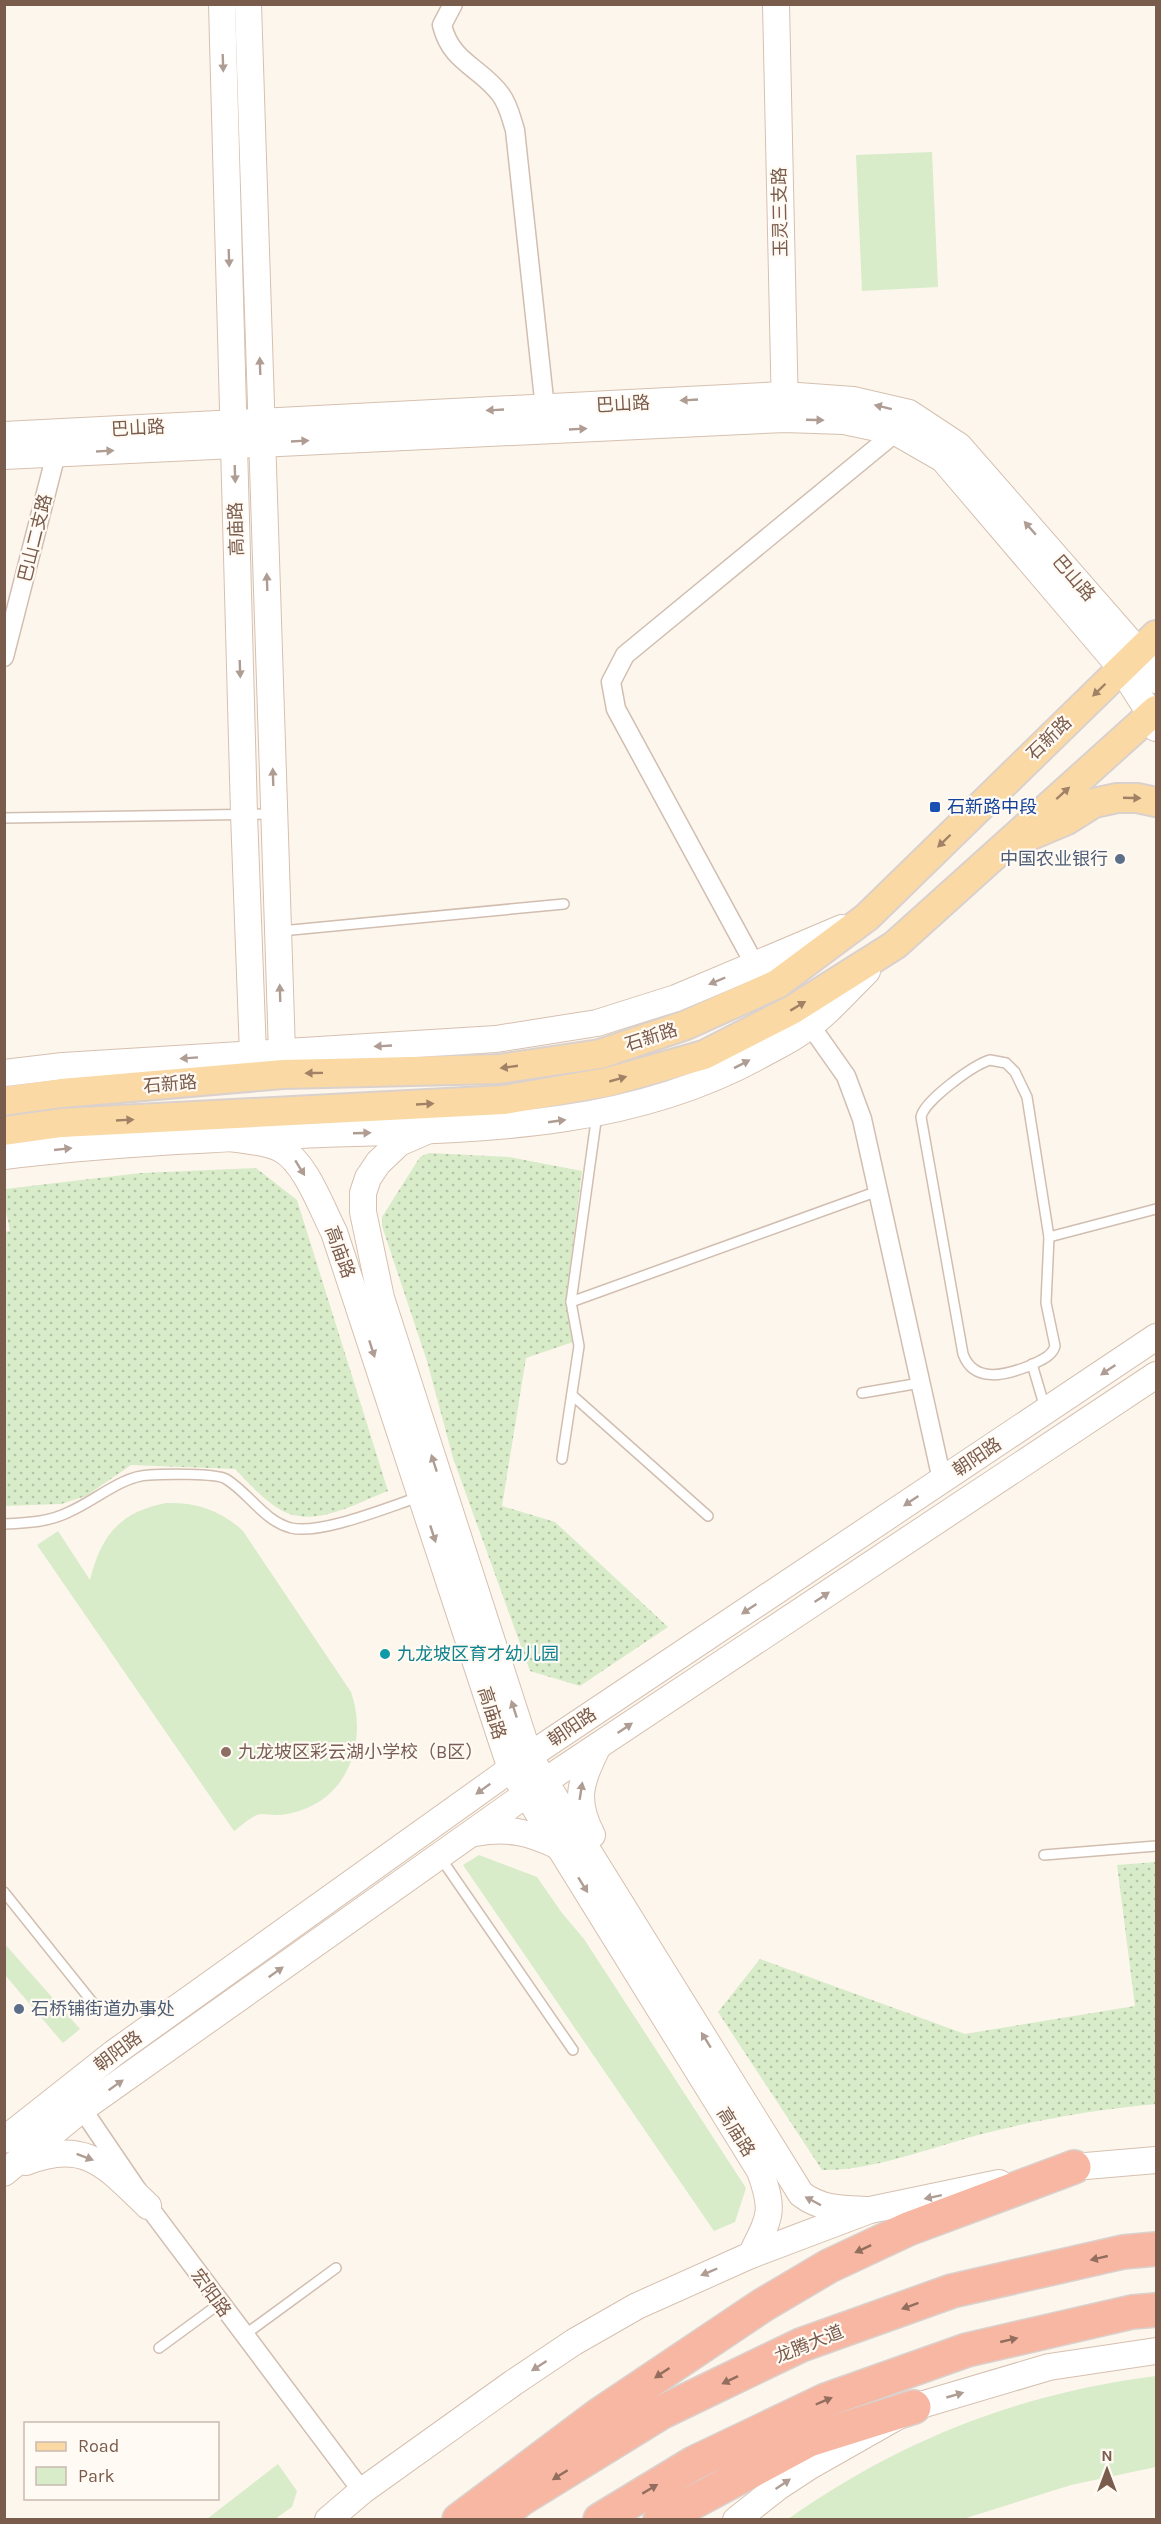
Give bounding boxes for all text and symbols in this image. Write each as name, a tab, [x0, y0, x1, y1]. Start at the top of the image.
one-way arrow	[219, 53, 228, 72]
street label: 玉灵三支路	[768, 167, 792, 257]
one-way arrow	[224, 248, 233, 267]
one-way arrow	[255, 357, 265, 376]
street label: 巴山路	[595, 392, 651, 416]
one-way arrow	[680, 396, 699, 405]
one-way arrow	[874, 402, 892, 412]
one-way arrow	[485, 406, 504, 415]
street label: 巴山路	[110, 416, 166, 440]
one-way arrow	[806, 416, 825, 425]
one-way arrow	[569, 424, 588, 433]
one-way arrow	[290, 437, 309, 446]
one-way arrow	[95, 447, 114, 456]
one-way arrow	[230, 464, 239, 483]
street label: 巴山二支路	[13, 492, 57, 584]
street label: 高庙路	[224, 502, 248, 556]
one-way arrow	[1024, 520, 1037, 536]
street label: 巴山路	[1048, 550, 1100, 606]
one-way arrow	[262, 573, 272, 592]
one-way arrow	[235, 659, 245, 678]
one-way arrow	[1092, 682, 1106, 696]
street label: 石新路	[1022, 711, 1076, 765]
one-way arrow	[269, 768, 278, 787]
one-way arrow	[1055, 787, 1070, 800]
one-way arrow	[1123, 794, 1142, 803]
place label: 石新路中段	[947, 796, 1037, 818]
marker: 石新路中段	[928, 800, 942, 814]
one-way arrow	[937, 834, 952, 848]
place label: 中国农业银行	[1000, 848, 1108, 870]
marker: 中国农业银行	[1113, 852, 1127, 866]
one-way arrow	[707, 976, 725, 986]
one-way arrow	[275, 984, 285, 1003]
one-way arrow	[790, 1001, 806, 1012]
street label: 石新路	[622, 1018, 680, 1056]
one-way arrow	[374, 1041, 393, 1050]
one-way arrow	[179, 1053, 198, 1063]
one-way arrow	[734, 1060, 751, 1069]
one-way arrow	[500, 1063, 519, 1072]
one-way arrow	[305, 1069, 324, 1078]
street label: 石新路	[142, 1071, 198, 1097]
one-way arrow	[609, 1074, 627, 1083]
one-way arrow	[415, 1100, 434, 1109]
one-way arrow	[116, 1115, 135, 1125]
one-way arrow	[547, 1116, 566, 1125]
one-way arrow	[353, 1128, 372, 1138]
one-way arrow	[53, 1144, 72, 1154]
one-way arrow	[295, 1160, 306, 1176]
street label: 高庙路	[320, 1223, 360, 1281]
one-way arrow	[368, 1340, 378, 1358]
one-way arrow	[1100, 1364, 1116, 1375]
street label: 朝阳路	[948, 1433, 1006, 1481]
one-way arrow	[429, 1454, 439, 1472]
one-way arrow	[903, 1496, 919, 1507]
one-way arrow	[429, 1525, 438, 1543]
one-way arrow	[814, 1592, 830, 1603]
one-way arrow	[740, 1604, 757, 1615]
place label: 九龙坡区育才幼儿园	[397, 1643, 559, 1665]
marker: 九龙坡区育才幼儿园	[378, 1647, 392, 1661]
street label: 高庙路	[473, 1684, 511, 1742]
one-way arrow	[509, 1700, 518, 1718]
street label: 朝阳路	[543, 1703, 601, 1751]
one-way arrow	[616, 1722, 632, 1734]
place label: 九龙坡区彩云湖小学校（B区）	[238, 1741, 483, 1763]
marker: 九龙坡区彩云湖小学校（B区）	[219, 1745, 233, 1759]
one-way arrow	[577, 1782, 586, 1801]
one-way arrow	[475, 1783, 491, 1795]
one-way arrow	[577, 1877, 588, 1893]
one-way arrow	[268, 1967, 284, 1979]
place label: 石桥铺街道办事处	[31, 1998, 175, 2020]
marker: 石桥铺街道办事处	[12, 2002, 26, 2016]
street label: 朝阳路	[90, 2026, 146, 2076]
one-way arrow	[700, 2032, 711, 2048]
one-way arrow	[108, 2079, 124, 2091]
street label: 高庙路	[712, 2103, 760, 2161]
one-way arrow	[76, 2153, 94, 2162]
one-way arrow	[924, 2193, 943, 2202]
one-way arrow	[804, 2196, 821, 2206]
one-way arrow	[855, 2245, 872, 2254]
one-way arrow	[1090, 2253, 1108, 2263]
street label: 宏阳路	[186, 2265, 236, 2321]
one-way arrow	[700, 2267, 718, 2277]
one-way arrow	[901, 2301, 919, 2311]
street label: 龙腾大道	[772, 2320, 846, 2368]
one-way arrow	[1000, 2335, 1018, 2345]
one-way arrow	[530, 2360, 547, 2371]
one-way arrow	[654, 2367, 670, 2378]
one-way arrow	[721, 2375, 738, 2384]
one-way arrow	[946, 2390, 964, 2399]
one-way arrow	[816, 2397, 833, 2406]
legend	[24, 2422, 219, 2500]
text: Road	[78, 2435, 119, 2457]
north arrow	[1077, 2440, 1137, 2500]
text: N	[1101, 2446, 1113, 2465]
text: Park	[78, 2465, 115, 2487]
one-way arrow	[552, 2470, 568, 2481]
one-way arrow	[774, 2478, 790, 2490]
one-way arrow	[642, 2484, 658, 2495]

